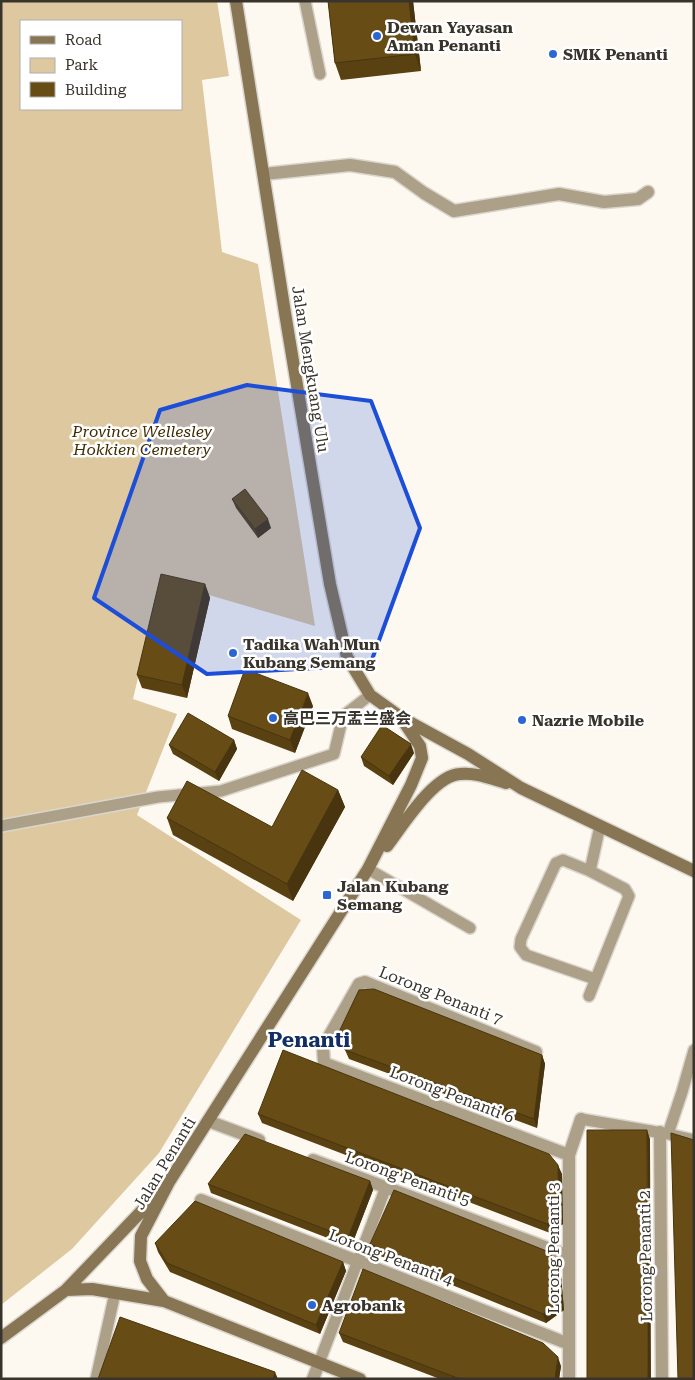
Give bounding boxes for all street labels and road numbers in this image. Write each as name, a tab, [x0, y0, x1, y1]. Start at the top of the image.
street label: Jalan Mengkuang Ulu	[288, 284, 333, 454]
street label: Lorong Penanti 7	[376, 962, 505, 1029]
street label: Lorong Penanti 6	[387, 1062, 517, 1127]
street label: Jalan Penanti	[129, 1114, 199, 1213]
street label: Lorong Penanti 5	[343, 1147, 473, 1210]
street label: Lorong Penanti 3	[544, 1182, 563, 1314]
street label: Lorong Penanti 2	[635, 1190, 656, 1322]
street label: Lorong Penanti 4	[326, 1225, 456, 1290]

